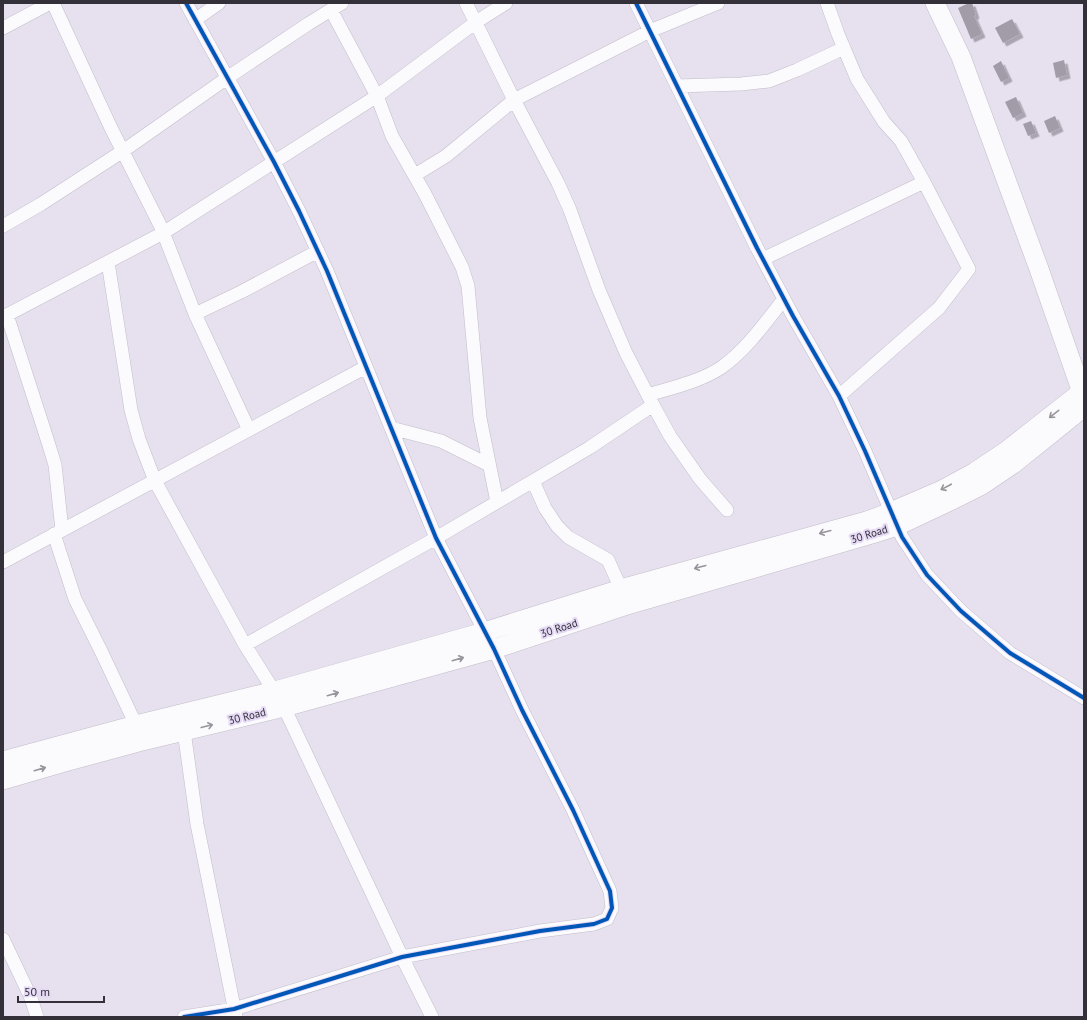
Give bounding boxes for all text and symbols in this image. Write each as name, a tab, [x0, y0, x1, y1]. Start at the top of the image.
one-way arrow	[1048, 410, 1059, 419]
one-way arrow	[941, 484, 953, 492]
street label: 30 Road	[849, 522, 889, 546]
one-way arrow	[819, 529, 832, 537]
one-way arrow	[693, 564, 706, 571]
street label: 30 Road	[539, 615, 579, 641]
one-way arrow	[451, 655, 464, 662]
one-way arrow	[326, 690, 339, 697]
street label: 30 Road	[227, 705, 267, 727]
one-way arrow	[200, 721, 213, 729]
one-way arrow	[34, 765, 47, 772]
scale bar	[18, 978, 104, 1004]
text: 50 m	[24, 984, 50, 999]

